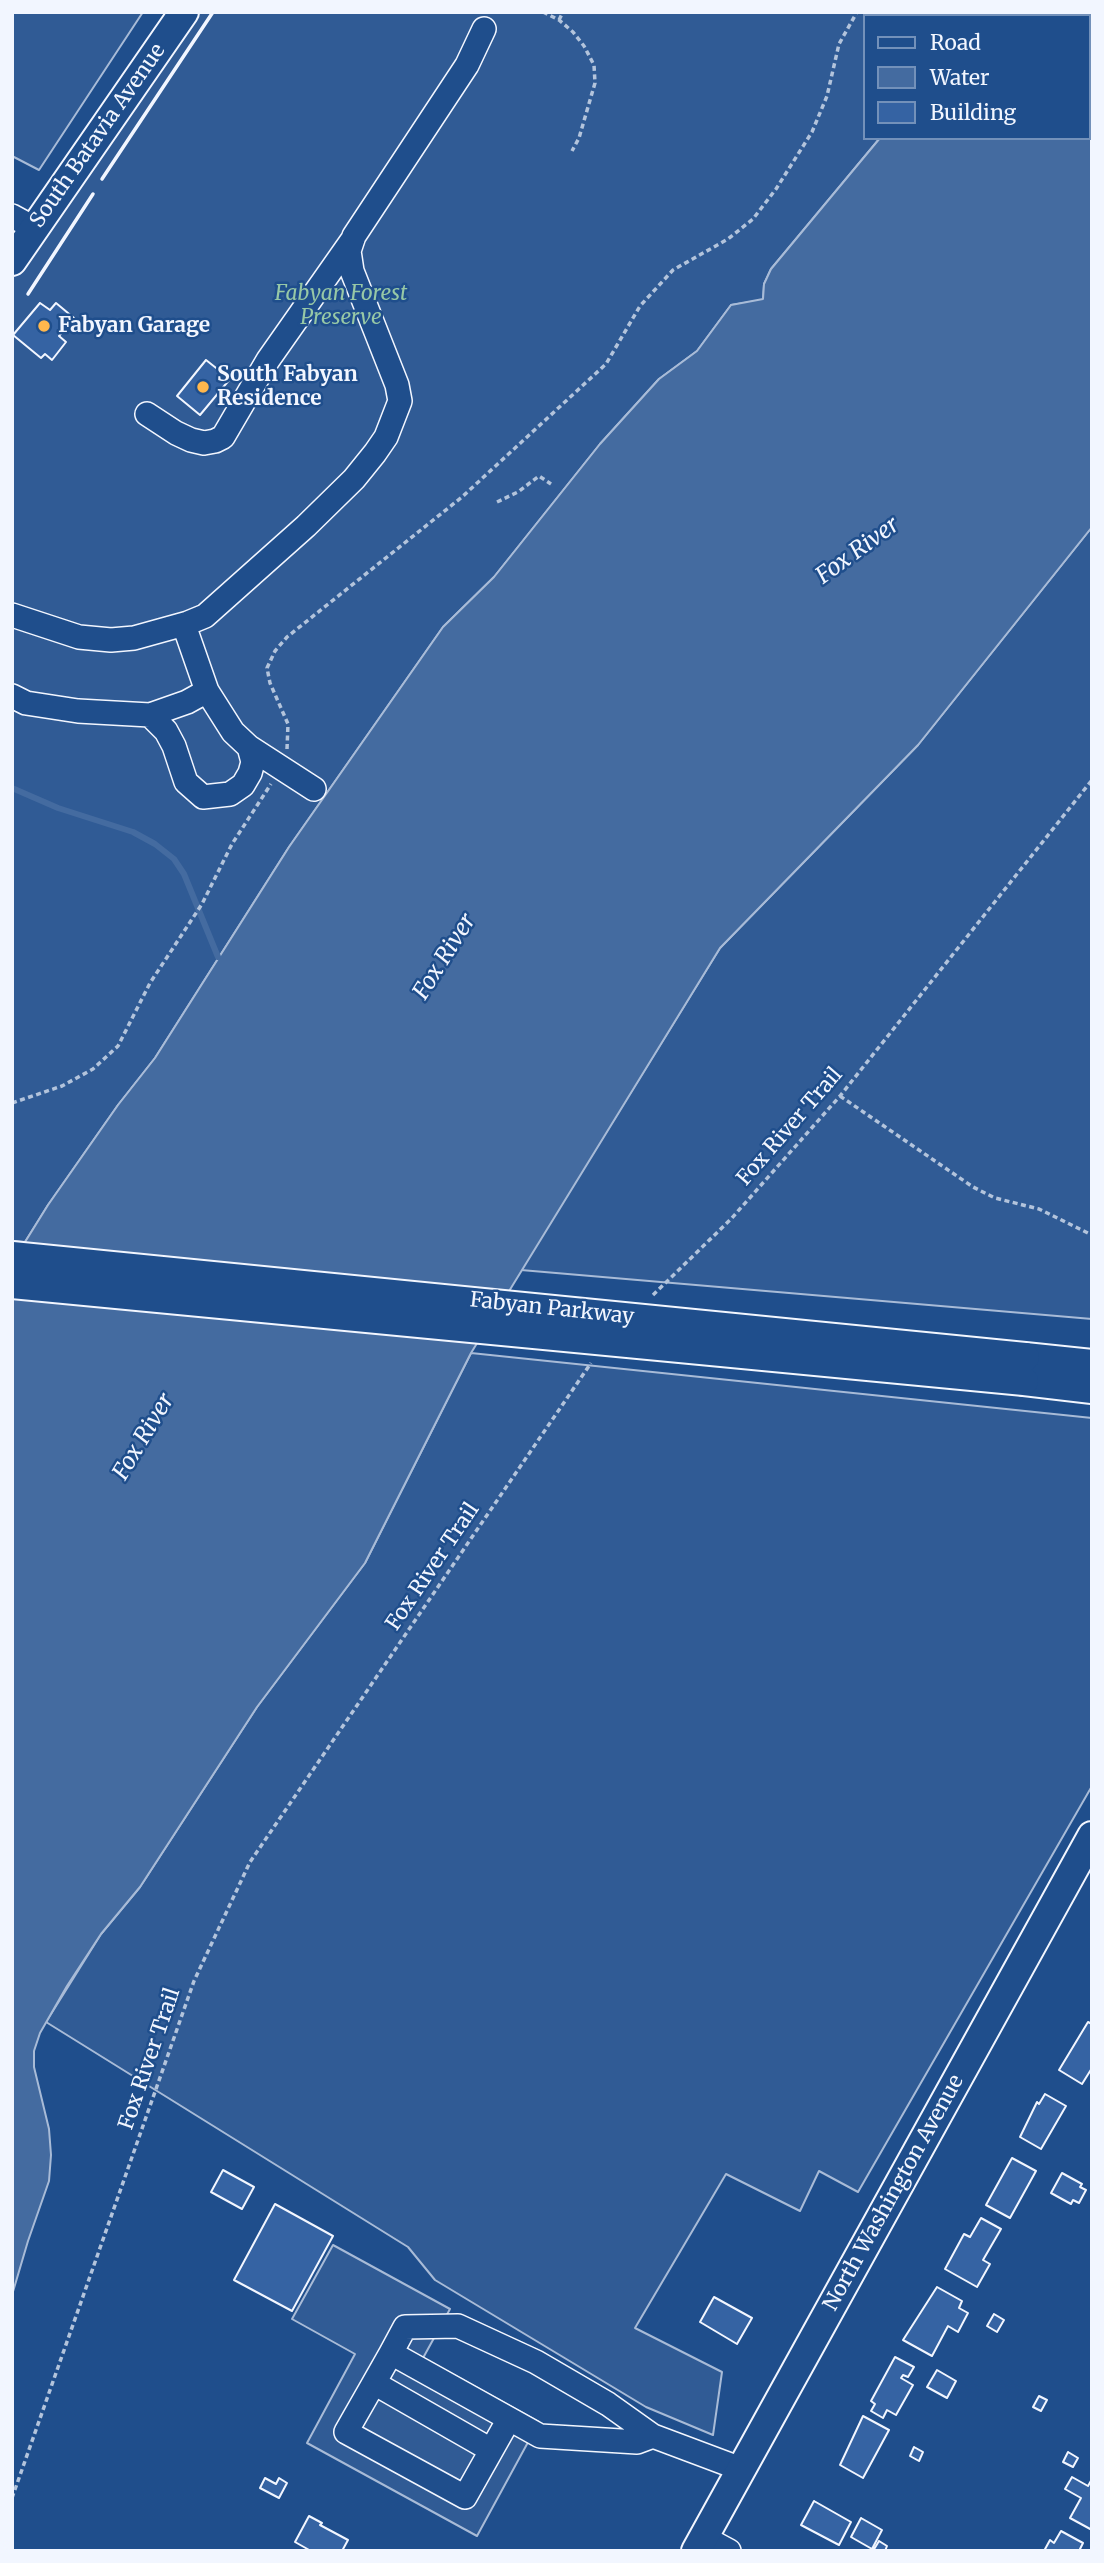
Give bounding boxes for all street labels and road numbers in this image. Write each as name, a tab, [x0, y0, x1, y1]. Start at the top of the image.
street label: South Batavia Avenue	[25, 39, 171, 233]
street label: Fox River Trail	[732, 1063, 848, 1191]
street label: Fabyan Parkway	[469, 1288, 635, 1330]
street label: Fox River Trail	[381, 1499, 485, 1635]
street label: Fox River Trail	[114, 1985, 186, 2133]
street label: North Washington Avenue	[819, 2071, 969, 2315]

